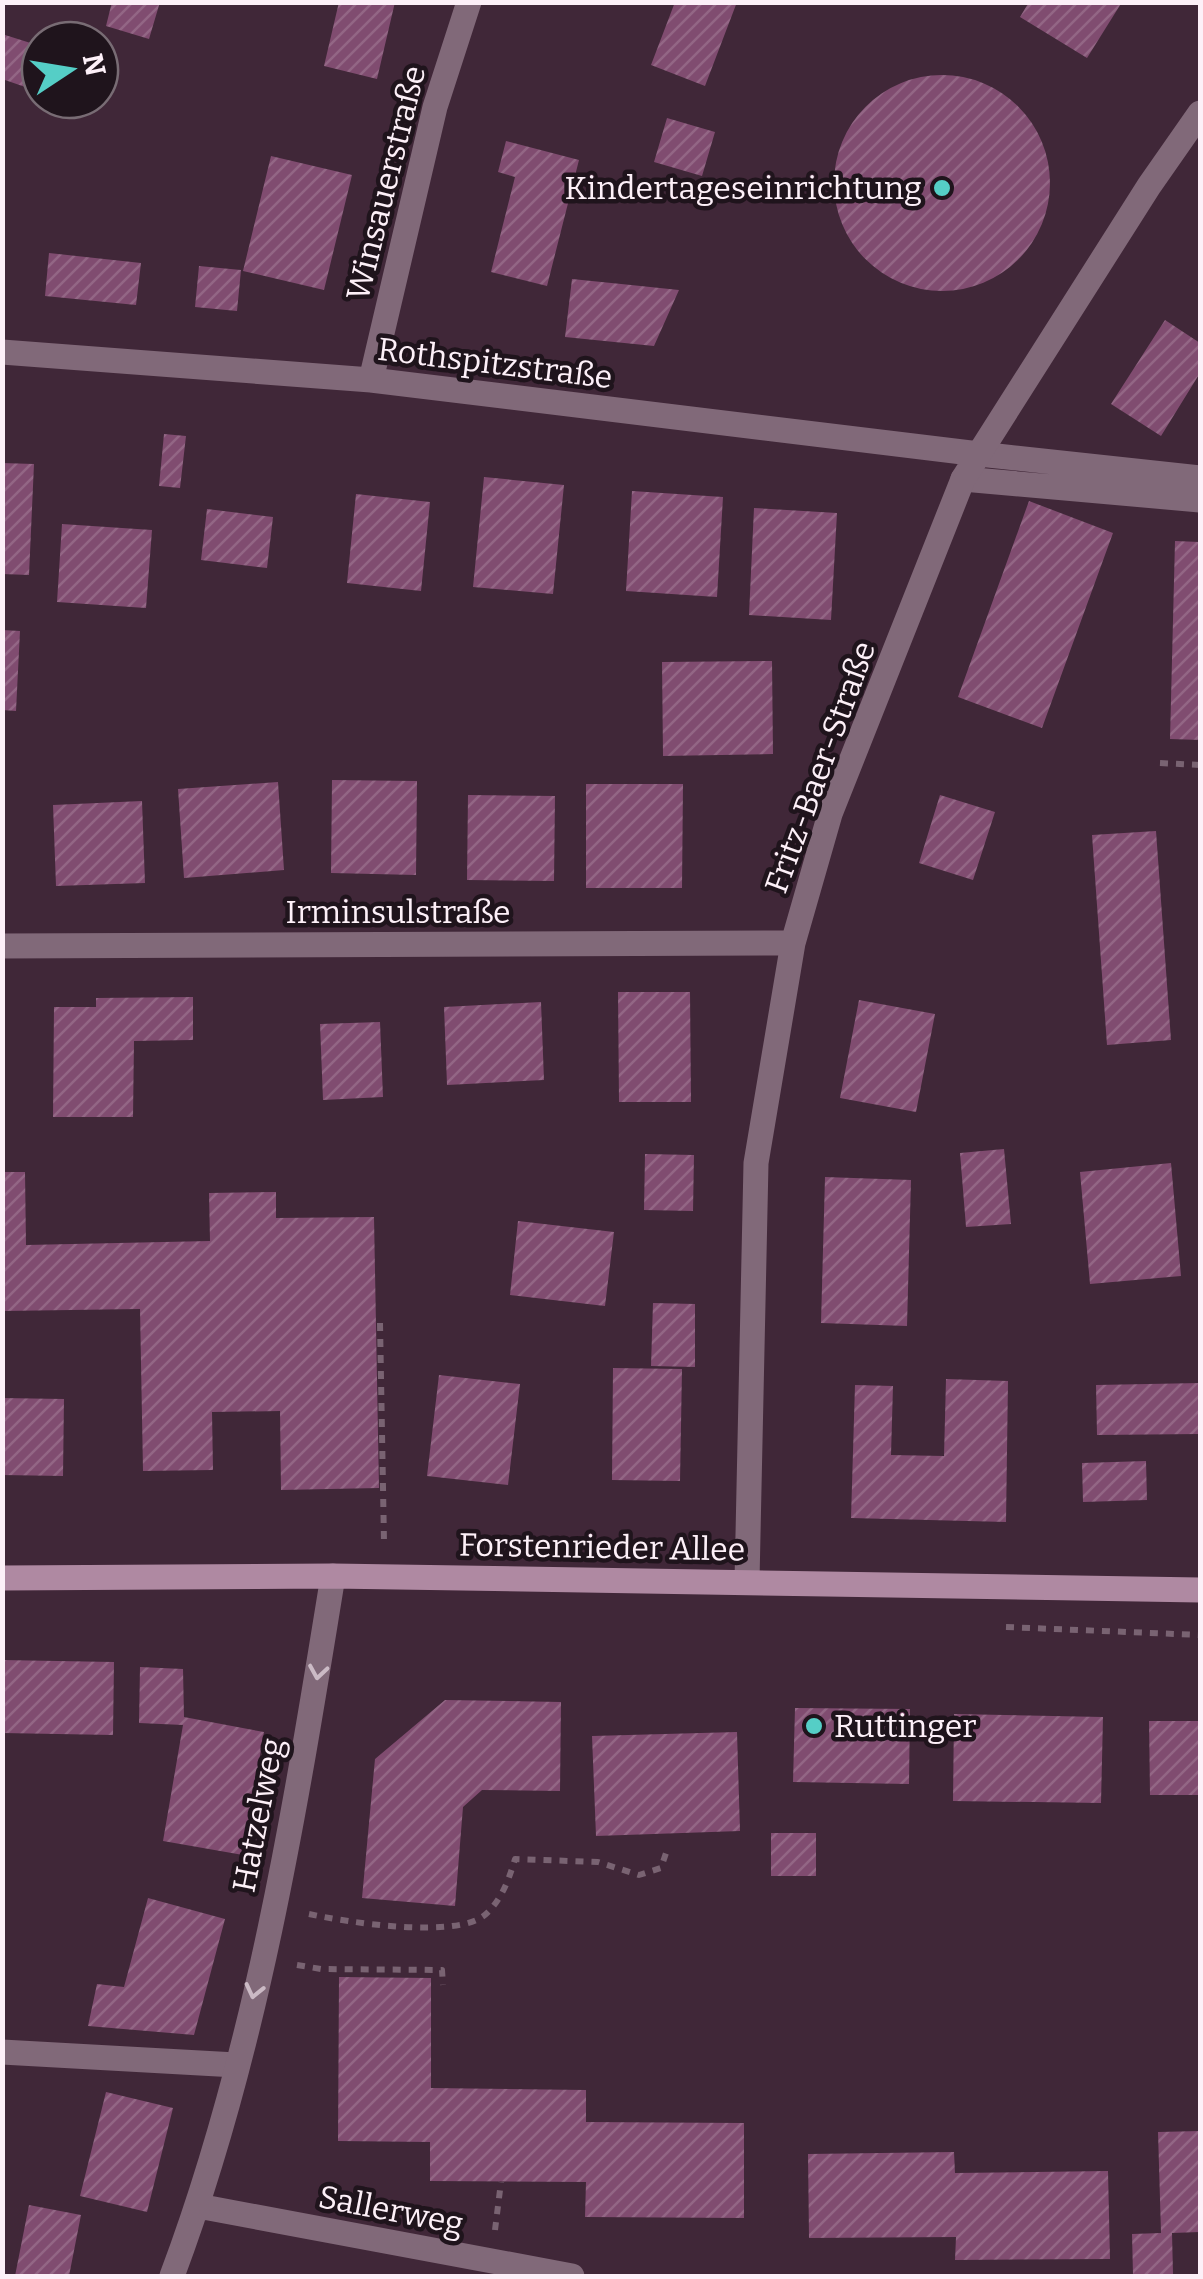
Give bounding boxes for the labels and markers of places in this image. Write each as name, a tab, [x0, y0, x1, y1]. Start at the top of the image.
place label: Kindertageseinrichtung	[565, 169, 922, 207]
marker: Kindertageseinrichtung	[931, 177, 953, 199]
place label: Ruttinger	[834, 1707, 976, 1745]
marker: Ruttinger	[803, 1715, 825, 1737]

